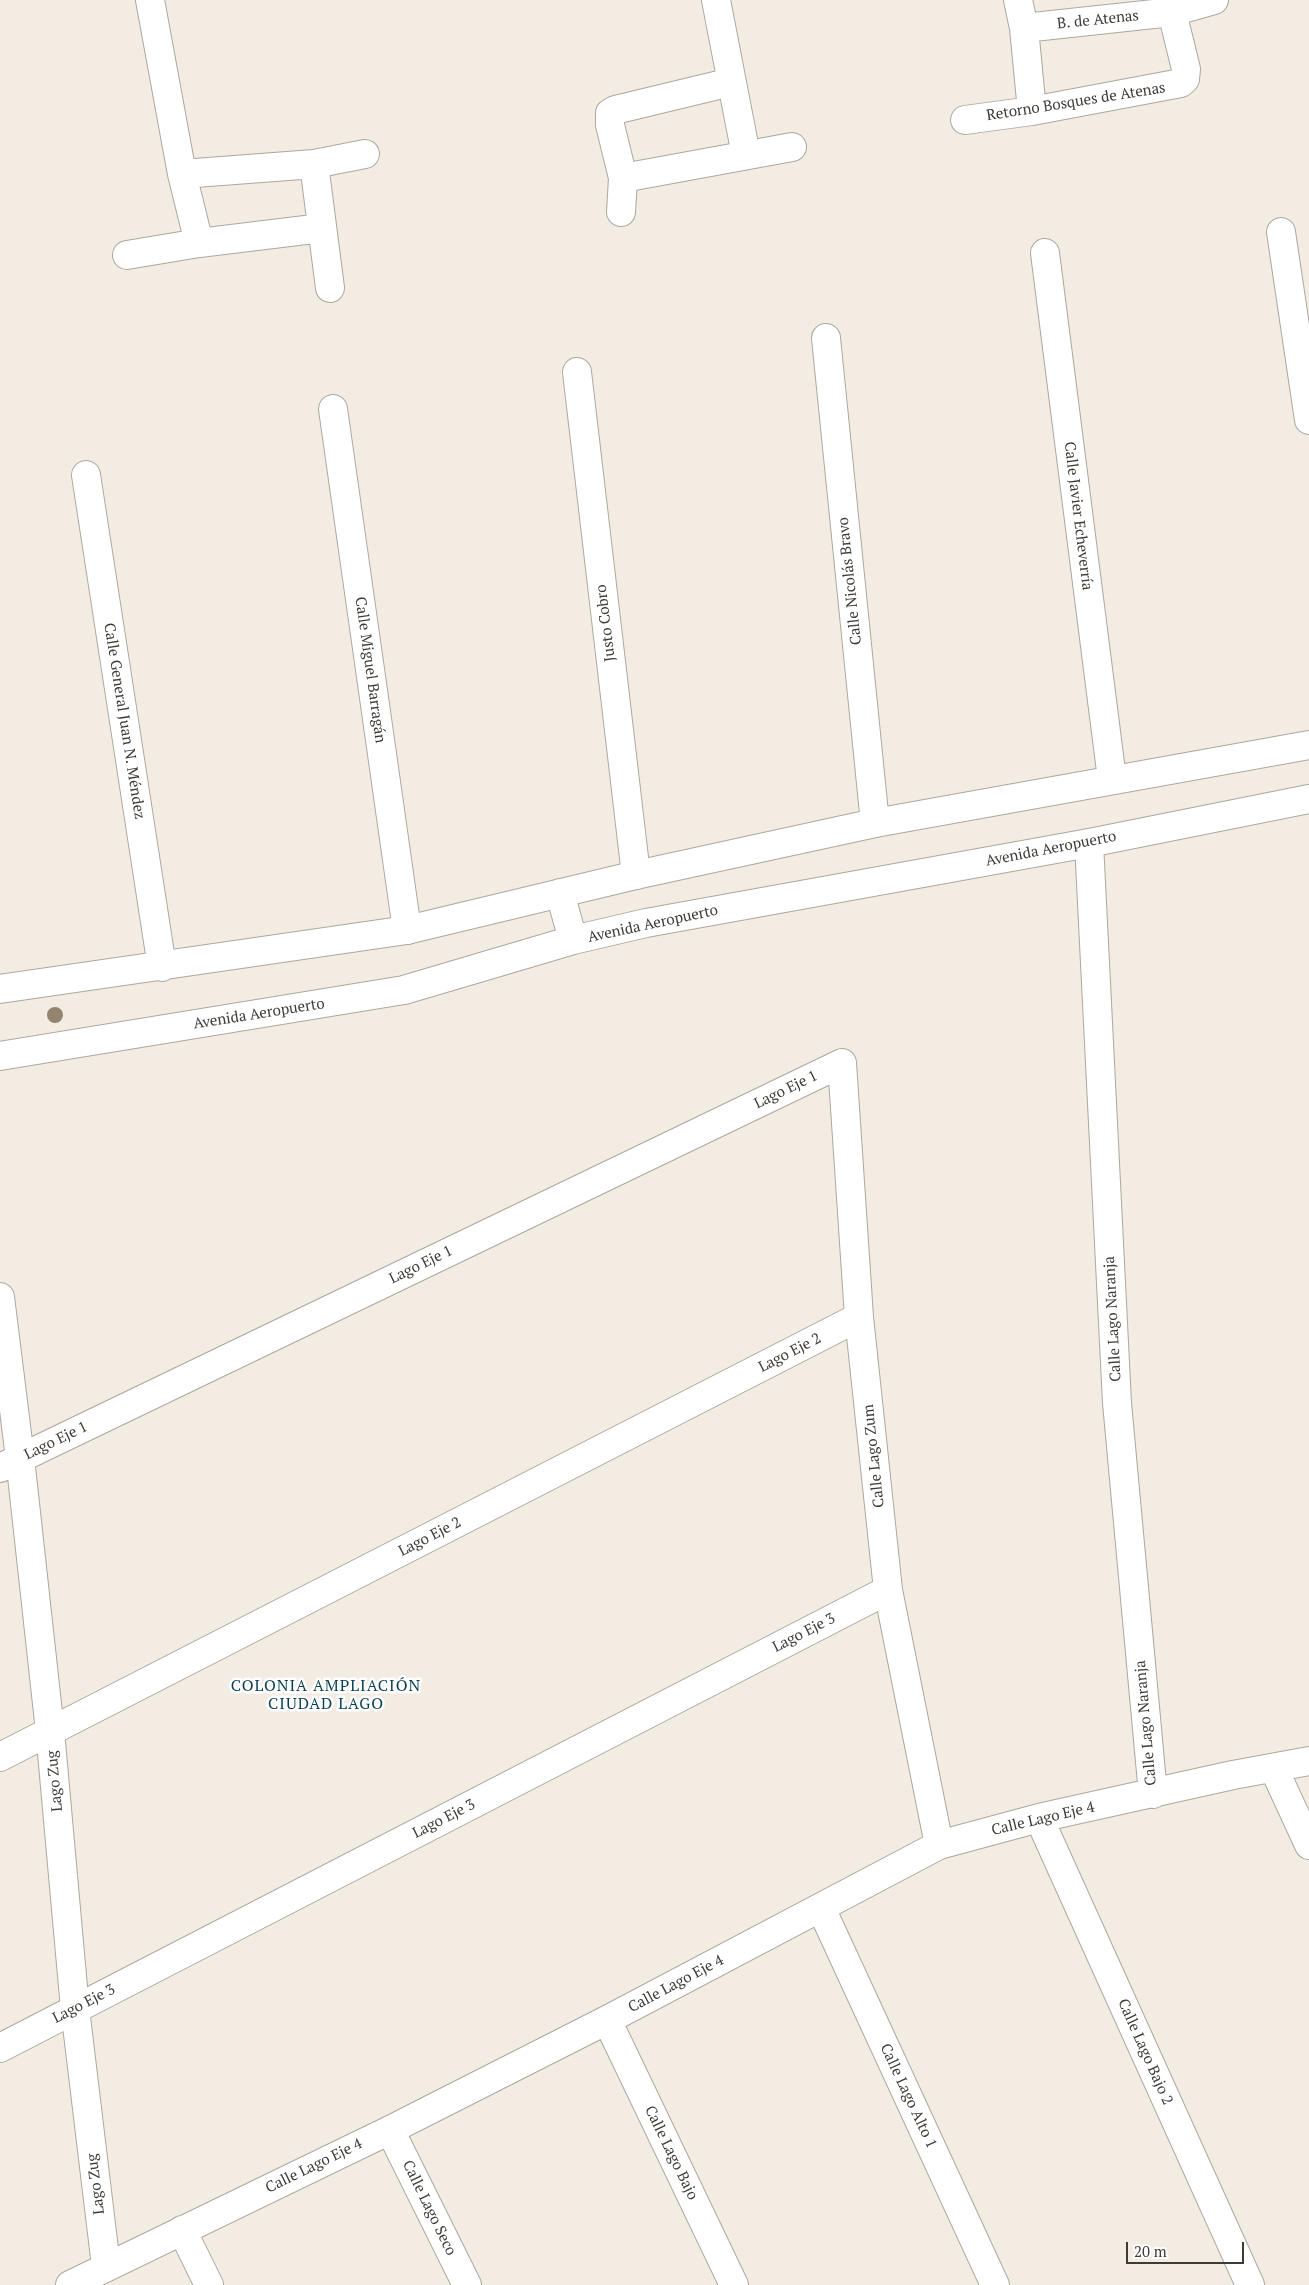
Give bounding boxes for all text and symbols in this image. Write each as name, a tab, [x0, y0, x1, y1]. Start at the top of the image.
street label: B. de Atenas	[1056, 7, 1140, 33]
street label: Retorno Bosques de Atenas	[985, 79, 1167, 125]
street label: Calle Javier Echeverría	[1060, 441, 1096, 591]
street label: Calle Nicolás Bravo	[834, 516, 866, 646]
street label: Justo Cobro	[592, 583, 620, 663]
street label: Calle Miguel Barragán	[351, 596, 389, 744]
street label: Calle General Juan N. Méndez	[100, 622, 148, 820]
street label: Avenida Aeropuerto	[984, 828, 1118, 870]
street label: Avenida Aeropuerto	[586, 901, 720, 947]
street label: Avenida Aeropuerto	[192, 995, 326, 1033]
street label: Lago Eje 1	[752, 1067, 820, 1113]
street label: Lago Eje 1	[387, 1242, 455, 1288]
street label: Calle Lago Naranja	[1101, 1256, 1125, 1382]
street label: Lago Eje 2	[756, 1330, 824, 1376]
street label: Calle Lago Zum	[860, 1403, 888, 1509]
street label: Lago Eje 1	[22, 1418, 90, 1464]
street label: Lago Eje 2	[396, 1514, 464, 1560]
street label: Lago Eje 3	[770, 1610, 838, 1656]
street label: Calle Lago Naranja	[1132, 1660, 1160, 1786]
district label: COLONIA AMPLIACIÓN CIUDAD LAGO	[229, 1676, 423, 1714]
street label: Lago Zug	[43, 1750, 67, 1812]
street label: Lago Eje 3	[410, 1796, 478, 1842]
street label: Calle Lago Eje 4	[990, 1798, 1096, 1840]
street label: Calle Lago Eje 4	[625, 1951, 727, 2017]
street label: Lago Eje 3	[50, 1981, 118, 2027]
street label: Calle Lago Bajo 2	[1114, 1996, 1176, 2108]
street label: Calle Lago Alto 1	[876, 2041, 940, 2151]
street label: Calle Lago Bajo	[640, 2103, 702, 2203]
street label: Calle Lago Eje 4	[263, 2135, 365, 2197]
street label: Lago Zug	[83, 2152, 109, 2216]
street label: Calle Lago Seco	[398, 2157, 460, 2259]
scale bar	[1129, 2232, 1246, 2264]
text: 20 m	[1134, 2241, 1167, 2261]

